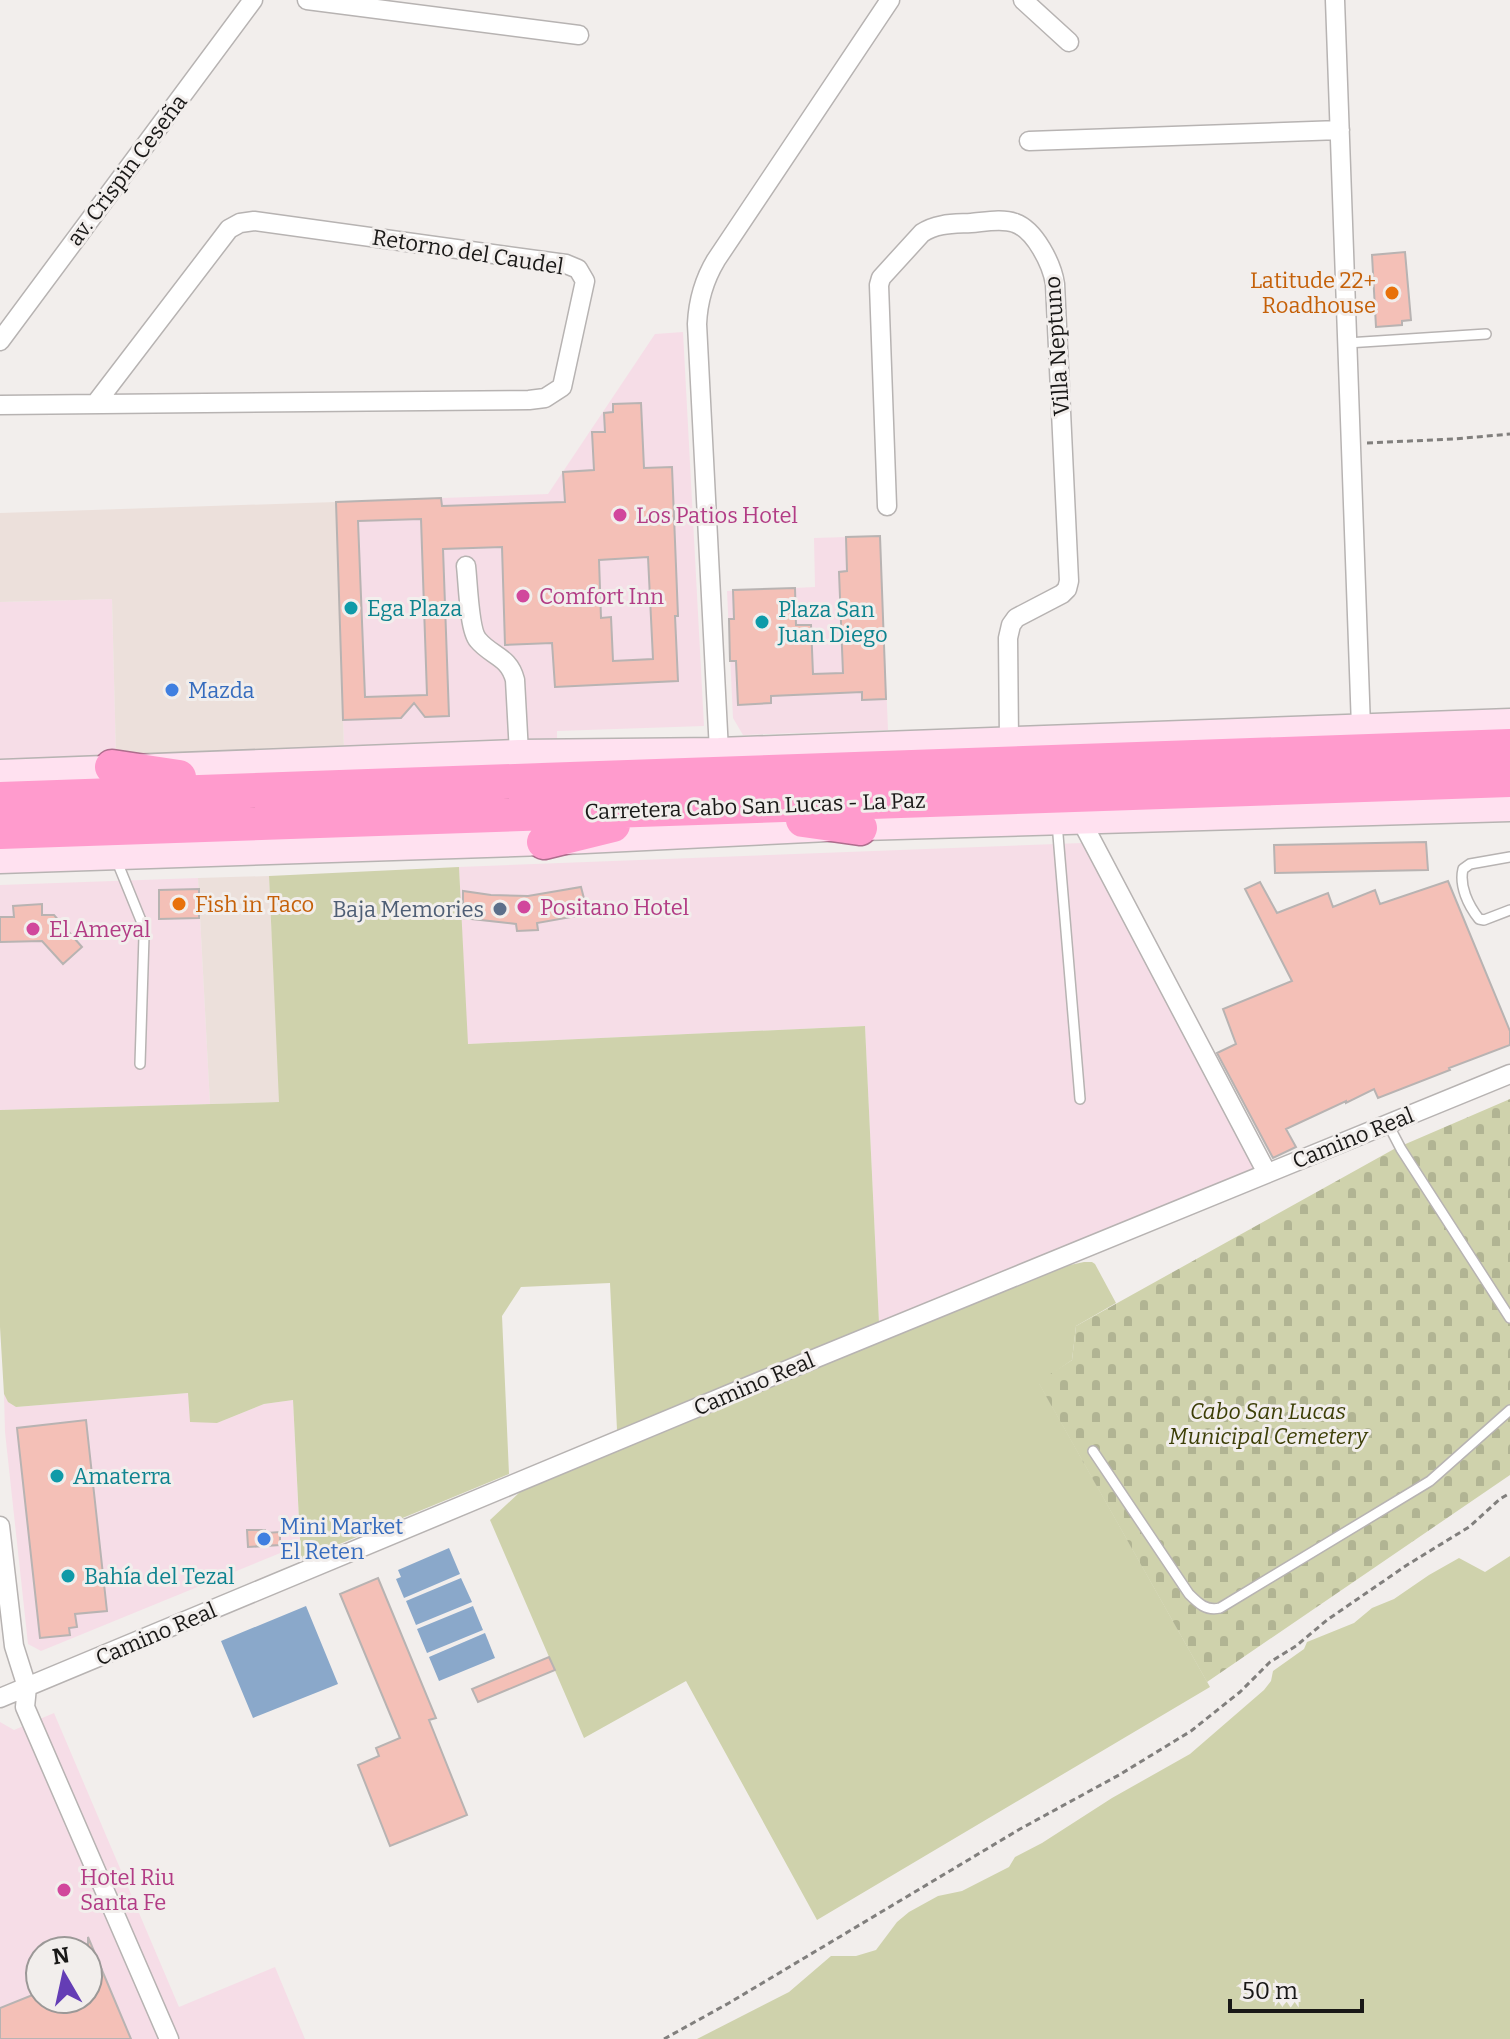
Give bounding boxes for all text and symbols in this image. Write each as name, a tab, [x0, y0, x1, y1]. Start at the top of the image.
street label: av. Crispin Ceseña	[61, 89, 193, 251]
street label: Retorno del Caudel	[370, 224, 566, 280]
place label: Latitude 22+ Roadhouse	[1250, 267, 1376, 319]
street label: Villa Neptuno	[1039, 275, 1075, 417]
marker: Latitude 22+ Roadhouse	[1383, 284, 1401, 302]
place label: Los Patios Hotel	[636, 502, 798, 529]
marker: Los Patios Hotel	[611, 506, 629, 524]
place label: Comfort Inn	[539, 583, 664, 610]
marker: Comfort Inn	[514, 587, 532, 605]
place label: Ega Plaza	[367, 595, 462, 622]
place label: Plaza San Juan Diego	[777, 596, 888, 648]
marker: Ega Plaza	[342, 599, 360, 617]
marker: Plaza San Juan Diego	[753, 613, 771, 631]
place label: Mazda	[188, 677, 255, 704]
marker: Mazda	[163, 681, 181, 699]
street label: Carretera Cabo San Lucas - La Paz	[584, 787, 926, 825]
place label: Fish in Taco	[195, 891, 314, 918]
place label: Positano Hotel	[540, 894, 689, 921]
marker: Fish in Taco	[170, 895, 188, 913]
place label: Baja Memories	[332, 896, 484, 923]
marker: Positano Hotel	[515, 898, 533, 916]
marker: Baja Memories	[491, 900, 509, 918]
place label: El Ameyal	[49, 916, 151, 943]
marker: El Ameyal	[24, 920, 42, 938]
street label: Camino Real	[1288, 1101, 1418, 1175]
street label: Camino Real	[689, 1346, 819, 1422]
park label: Cabo San Lucas Municipal Cemetery	[1169, 1398, 1369, 1450]
place label: Amaterra	[73, 1463, 171, 1490]
marker: Amaterra	[48, 1467, 66, 1485]
place label: Mini Market El Reten	[280, 1513, 403, 1565]
marker: Mini Market El Reten	[255, 1530, 273, 1548]
place label: Bahía del Tezal	[84, 1563, 235, 1590]
marker: Bahía del Tezal	[59, 1567, 77, 1585]
street label: Camino Real	[91, 1596, 221, 1672]
place label: Hotel Riu Santa Fe	[80, 1864, 175, 1916]
marker: Hotel Riu Santa Fe	[55, 1881, 73, 1899]
north arrow	[24, 1935, 104, 2015]
text: N	[50, 1941, 71, 1970]
scale bar	[1230, 1963, 1362, 2013]
text: 50 m	[1242, 1977, 1298, 2005]

